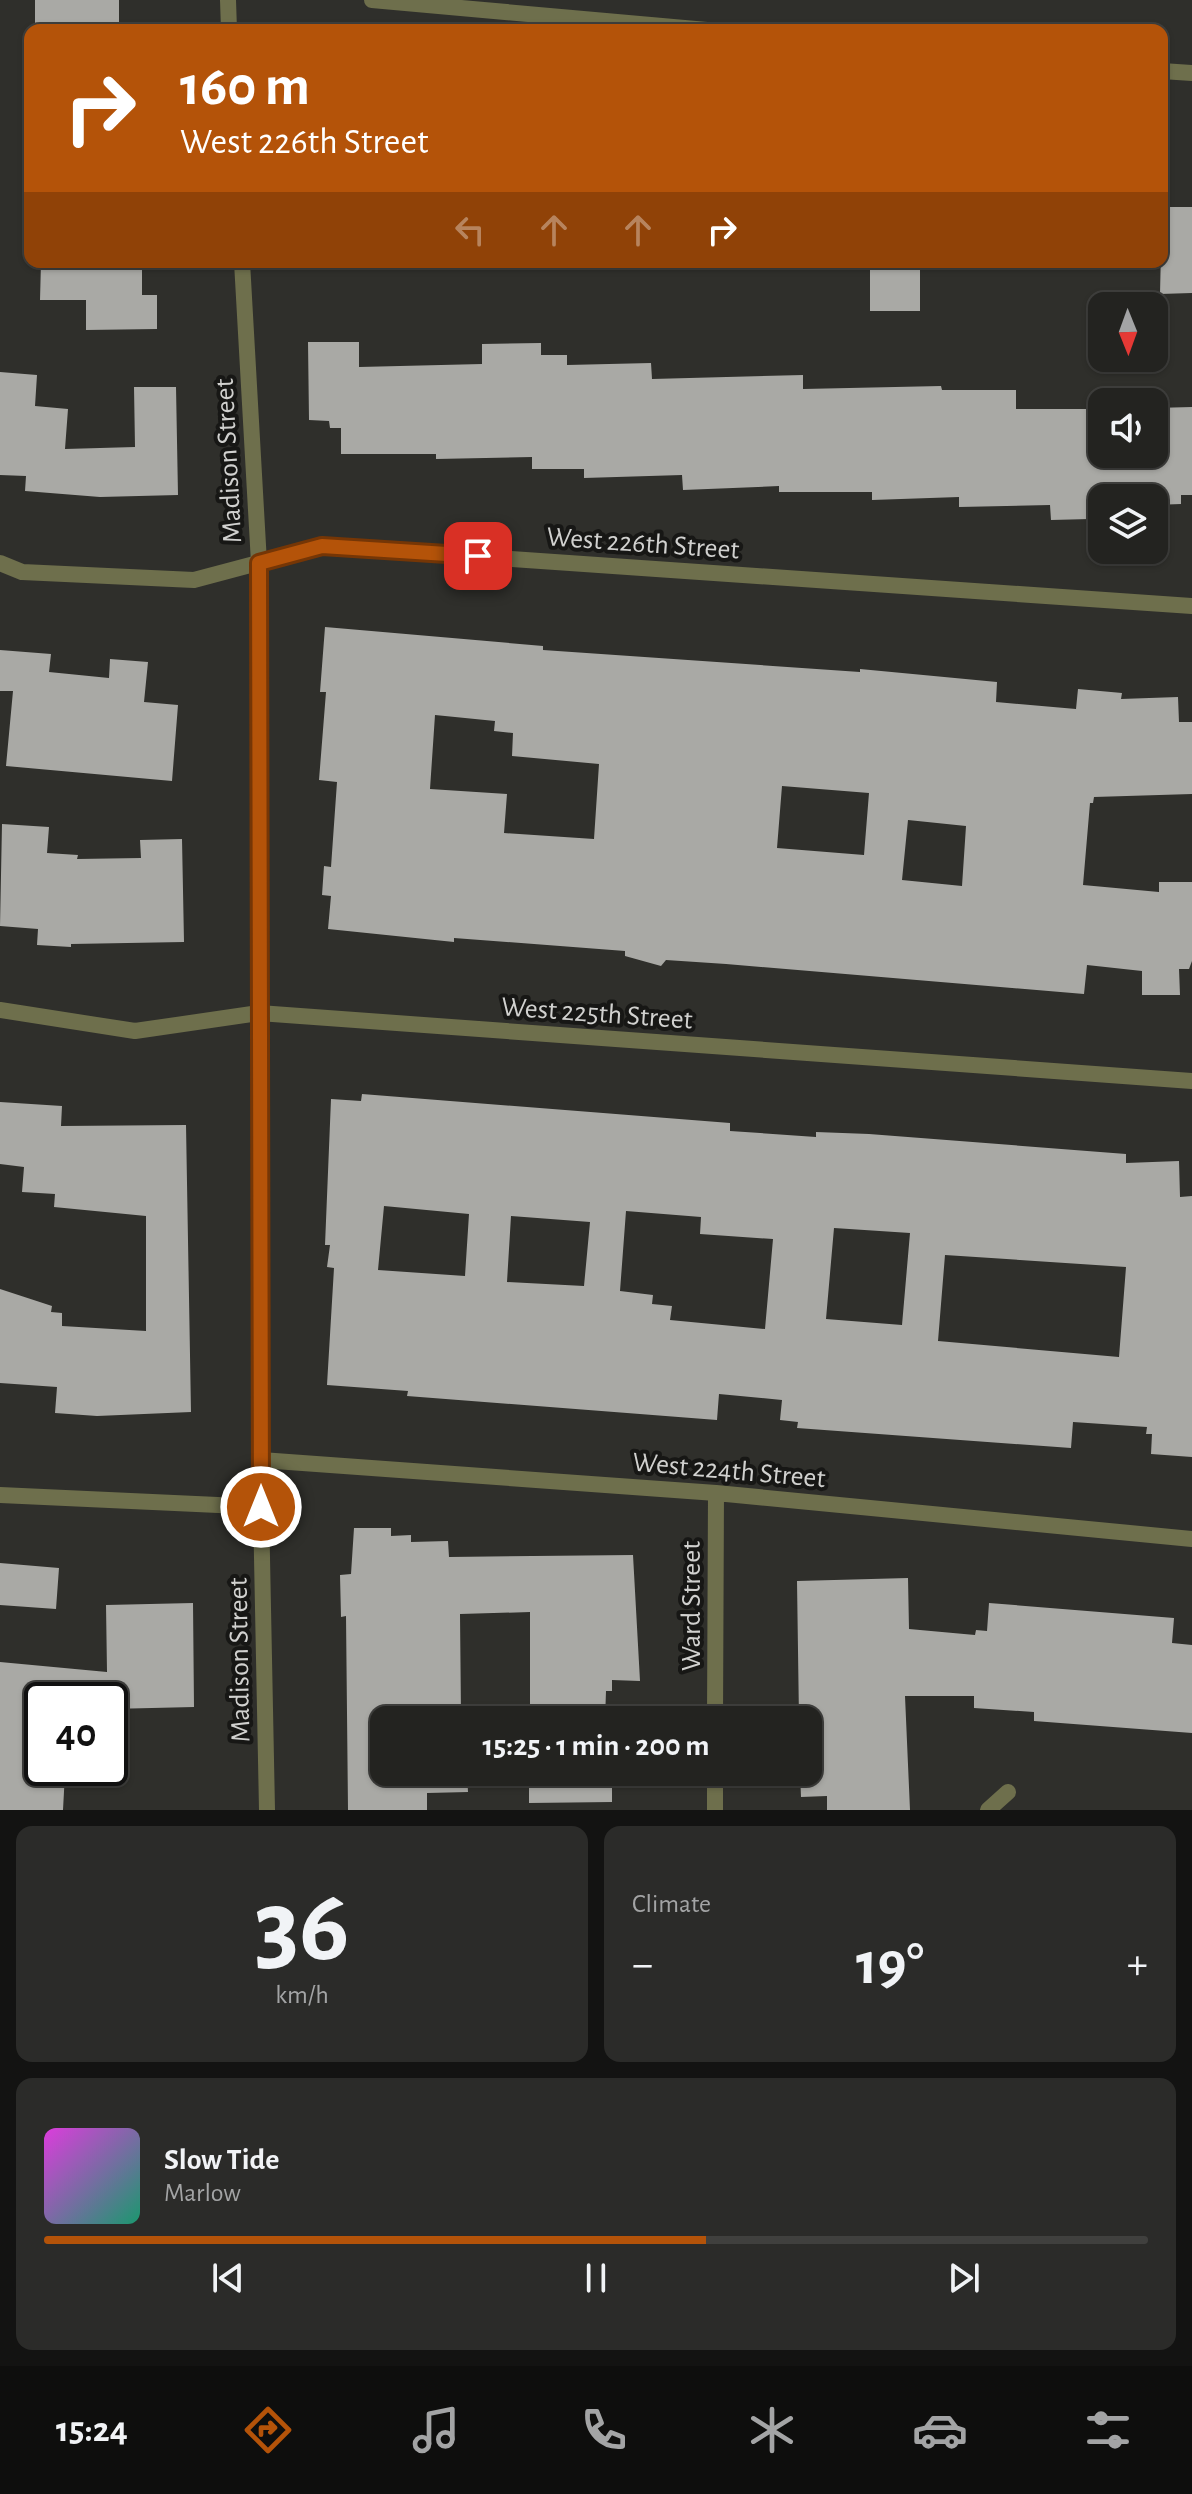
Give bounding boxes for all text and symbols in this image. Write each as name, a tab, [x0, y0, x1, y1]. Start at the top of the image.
icon: right	[48, 56, 152, 160]
text: 160 m	[180, 59, 310, 115]
text: West 226th Street	[180, 124, 428, 160]
icon: left	[448, 208, 492, 252]
icon: ahead	[532, 208, 576, 252]
icon: ahead	[616, 208, 660, 252]
icon: right	[700, 208, 744, 252]
north arrow	[1088, 292, 1168, 372]
map controls	[1088, 292, 1168, 564]
street label: Madison Street	[211, 378, 247, 544]
button: sound	[1088, 388, 1168, 468]
button: layers	[1088, 484, 1168, 564]
pin	[444, 522, 512, 590]
street label: West 226th Street	[545, 523, 740, 565]
icon: arrive	[456, 534, 500, 578]
street label: West 225th Street	[500, 993, 694, 1035]
street label: West 224th Street	[631, 1449, 827, 1493]
position arrow	[219, 1465, 303, 1549]
street label: Ward Street	[678, 1541, 706, 1671]
street label: Madison Street	[225, 1577, 255, 1743]
speed limit sign: 40	[24, 1682, 128, 1786]
text: 15:25 · 1 min · 200 m	[483, 1731, 709, 1761]
text: 36	[254, 1876, 350, 1980]
text: Climate	[632, 1891, 711, 1917]
text: 19°	[856, 1935, 924, 1995]
text: −	[632, 1943, 653, 1987]
text: +	[1127, 1943, 1148, 1987]
text: km/h	[275, 1982, 329, 2008]
text: Slow Tide	[164, 2145, 279, 2175]
text: Marlow	[164, 2180, 241, 2206]
icon: previous	[206, 2256, 250, 2300]
icon: pause	[574, 2256, 618, 2300]
icon: next	[942, 2256, 986, 2300]
icon: directions	[240, 2402, 296, 2458]
icon: music	[408, 2402, 464, 2458]
icon: phone	[576, 2402, 632, 2458]
icon: climate	[744, 2402, 800, 2458]
icon: car	[912, 2402, 968, 2458]
icon: filters	[1080, 2402, 1136, 2458]
text: 15:24	[56, 2412, 128, 2448]

